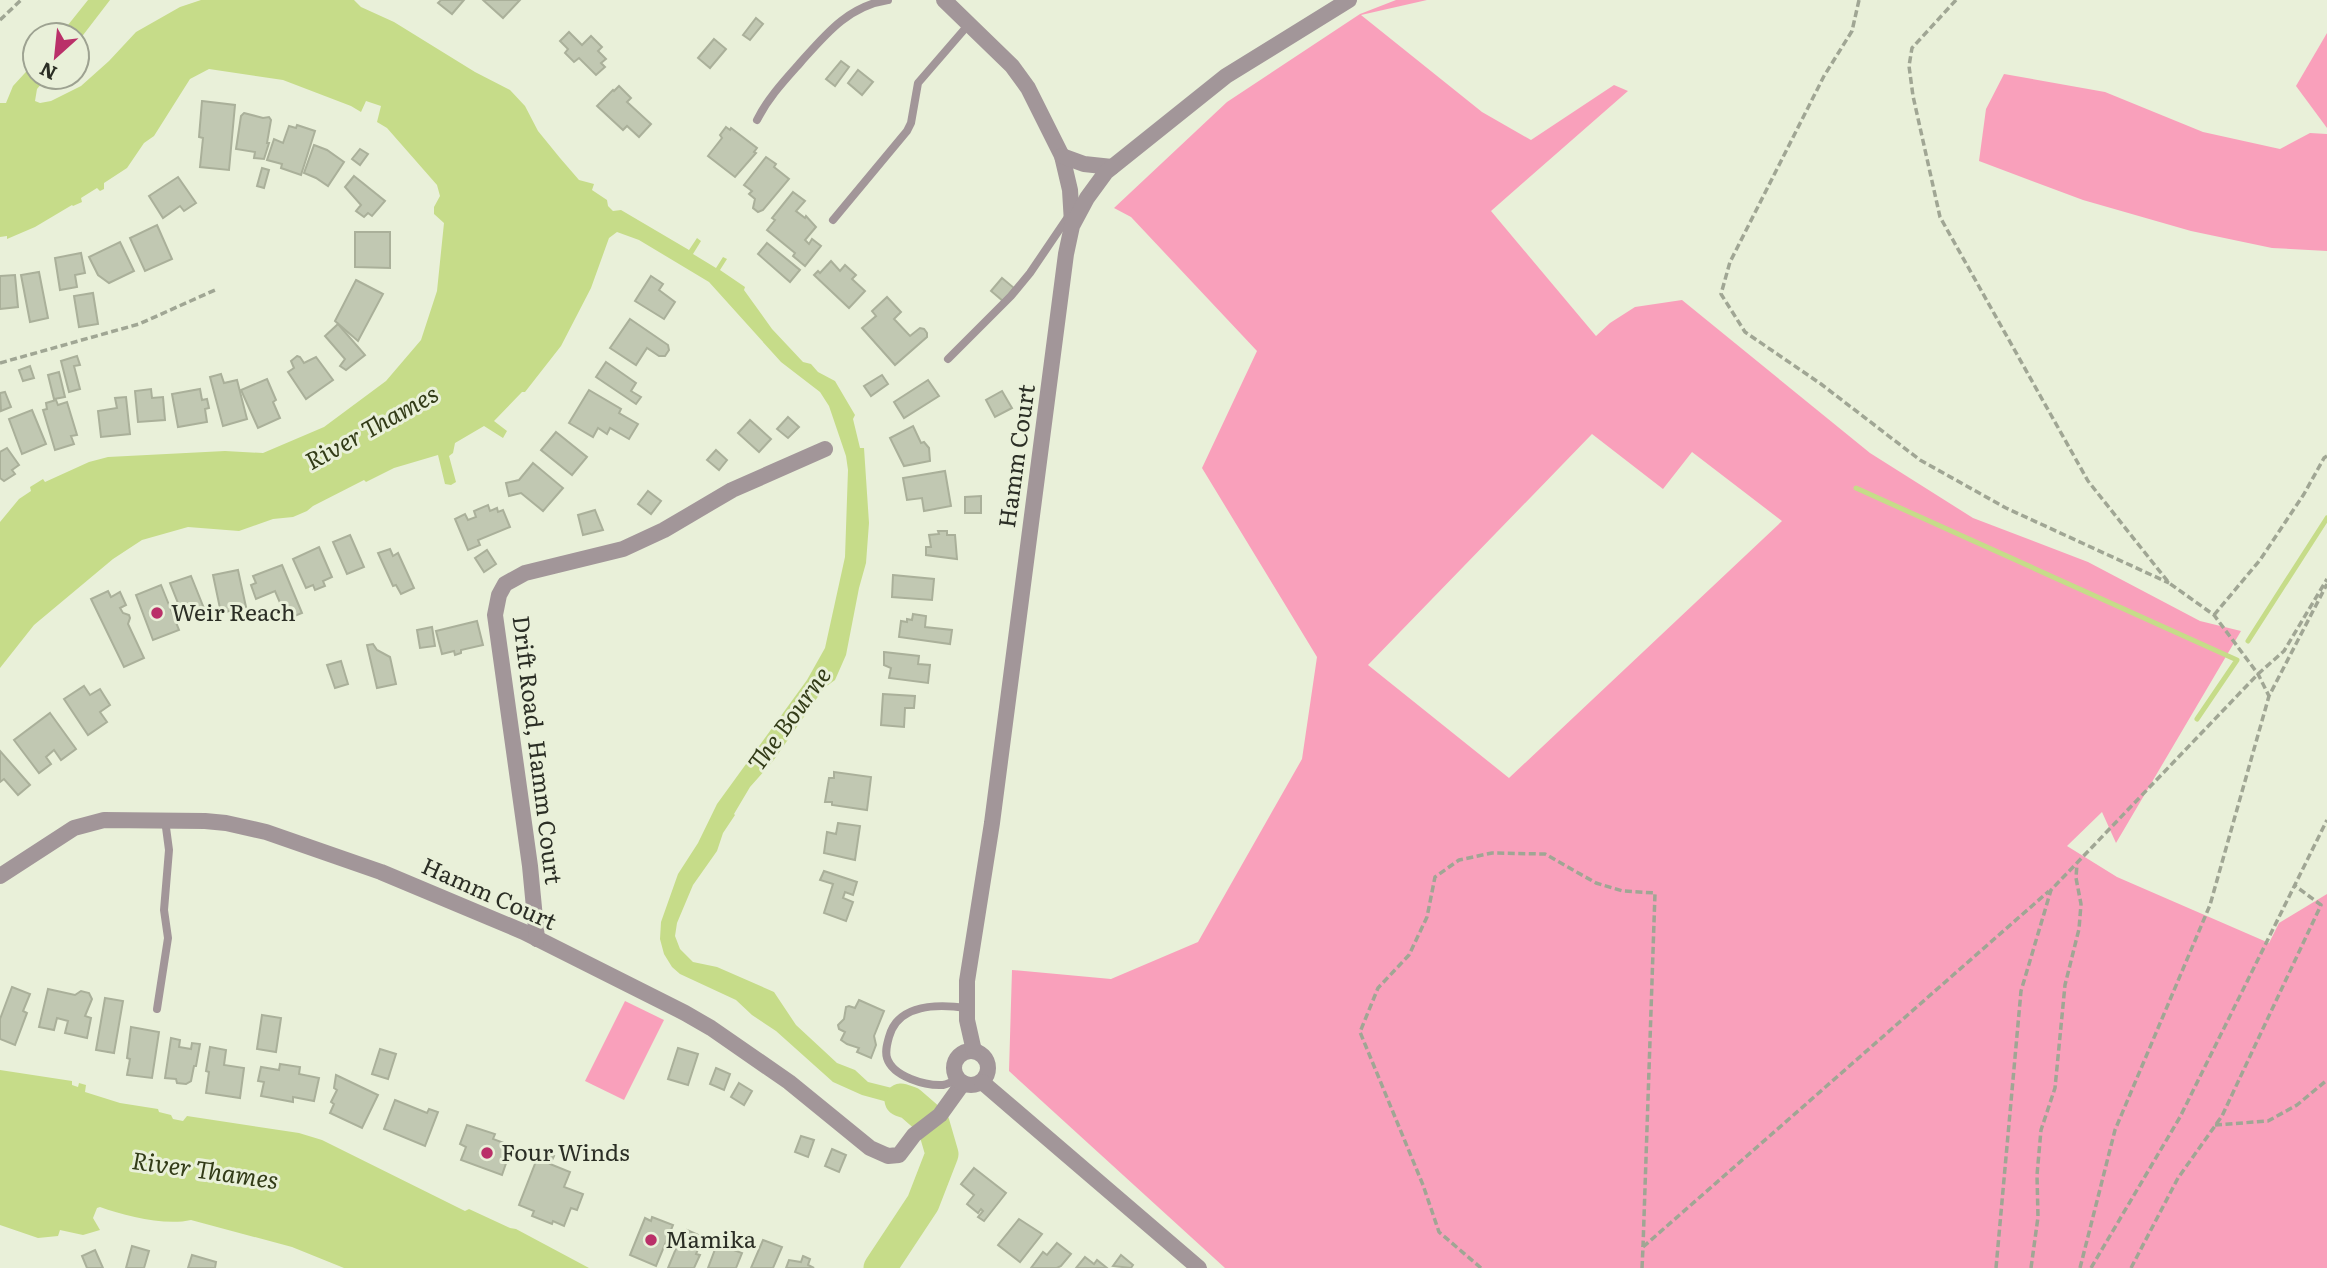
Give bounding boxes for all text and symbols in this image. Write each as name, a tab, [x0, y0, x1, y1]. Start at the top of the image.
north arrow	[21, 21, 91, 91]
text: N	[34, 56, 61, 88]
water label: River Thames	[298, 375, 444, 477]
street label: Hamm Court	[988, 381, 1042, 530]
place label: Weir Reach	[171, 594, 296, 628]
marker: Weir Reach	[149, 605, 165, 621]
street label: Drift Road, Hamm Court	[506, 614, 572, 887]
water label: The Bourne	[738, 658, 838, 777]
street label: Hamm Court	[417, 847, 563, 937]
place label: Four Winds	[501, 1134, 630, 1168]
water label: River Thames	[130, 1141, 281, 1196]
marker: Four Winds	[479, 1145, 495, 1161]
place label: Mamika	[665, 1221, 757, 1255]
marker: Mamika	[643, 1232, 659, 1248]

